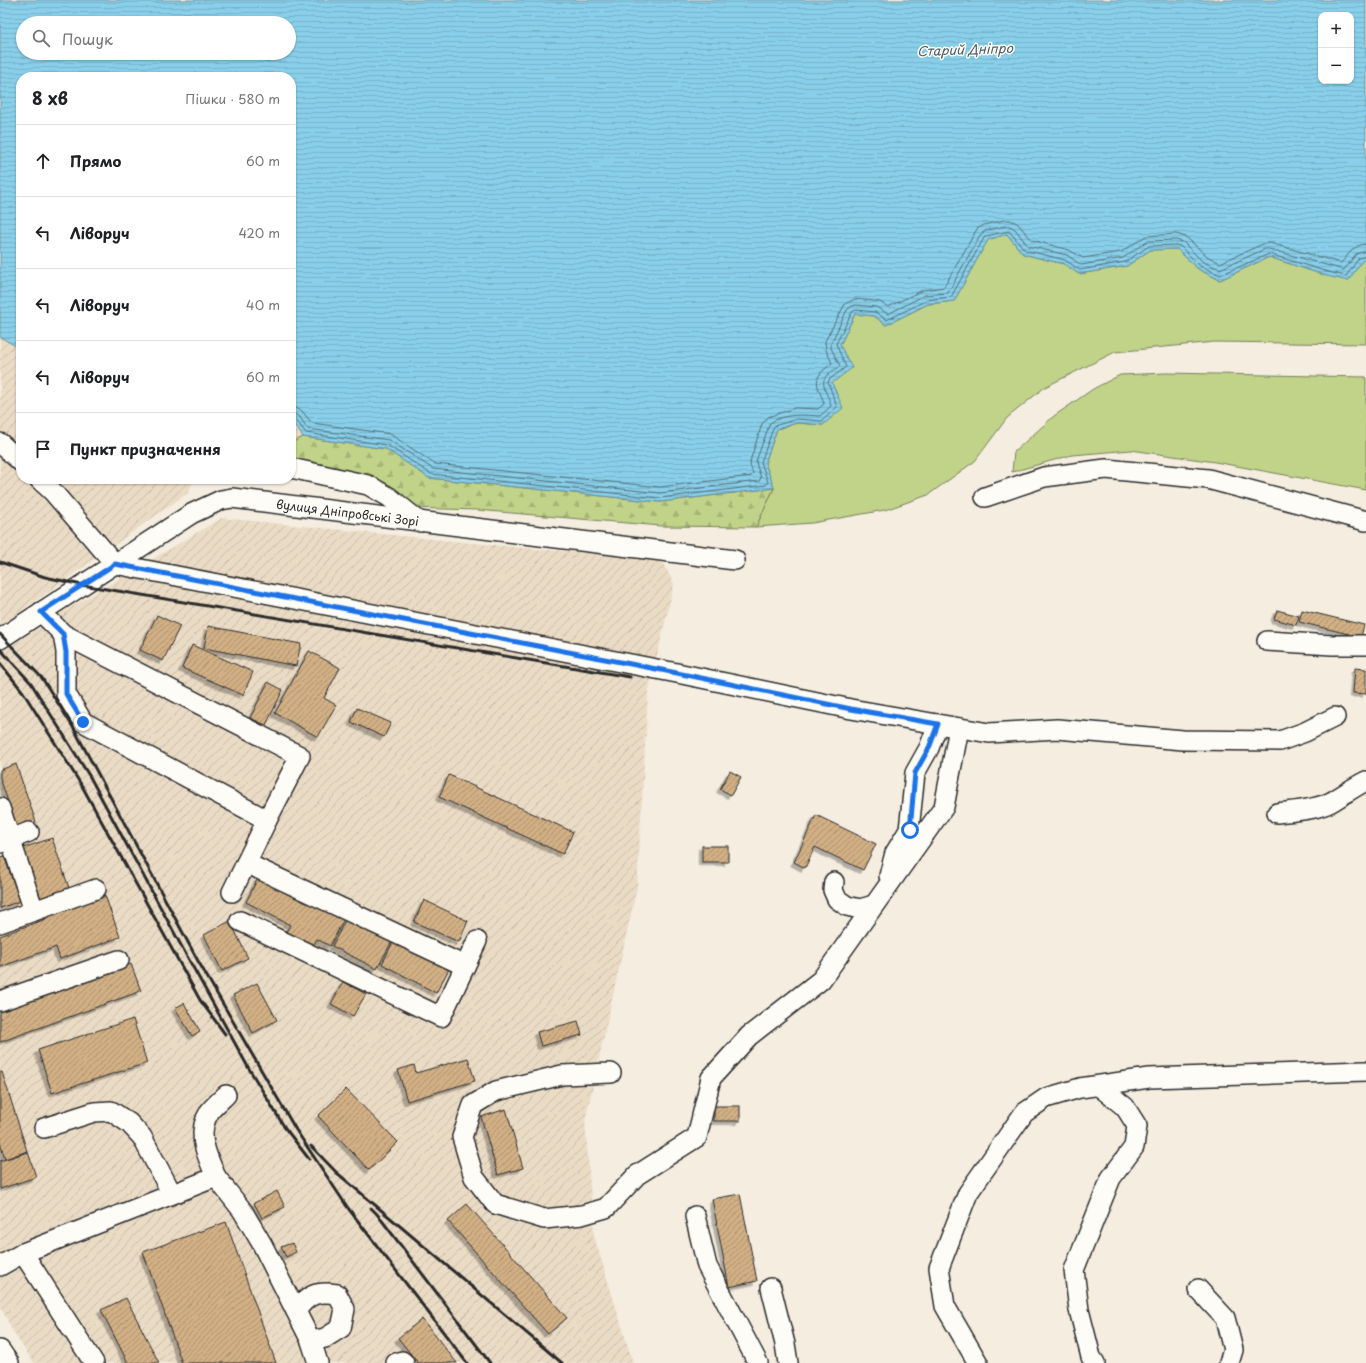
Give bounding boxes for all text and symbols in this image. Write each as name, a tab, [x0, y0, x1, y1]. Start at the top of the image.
map controls	[1318, 12, 1354, 84]
button: +	[1318, 12, 1354, 48]
search box	[16, 16, 296, 60]
icon: search	[30, 27, 52, 49]
text: Пошук	[62, 27, 113, 50]
water label: Старий Дніпро	[917, 38, 1014, 60]
button: −	[1318, 48, 1354, 84]
text: 8 хв	[32, 85, 68, 111]
text: Пішки · 580 m	[185, 89, 280, 108]
text: Прямо	[70, 149, 121, 172]
icon: ahead	[32, 150, 54, 172]
text: 60 m	[246, 151, 280, 170]
text: Ліворуч	[70, 221, 130, 244]
icon: left	[32, 222, 54, 244]
text: 420 m	[238, 223, 280, 242]
text: Ліворуч	[70, 293, 130, 316]
icon: left	[32, 294, 54, 316]
text: 40 m	[246, 295, 280, 314]
text: Ліворуч	[70, 365, 130, 388]
icon: left	[32, 366, 54, 388]
text: 60 m	[246, 367, 280, 386]
text: Пункт призначення	[70, 437, 221, 460]
icon: arrive	[32, 438, 54, 460]
street label: вулиця Дніпровські Зорі	[275, 495, 420, 530]
route end	[74, 713, 92, 731]
route start	[901, 821, 919, 839]

